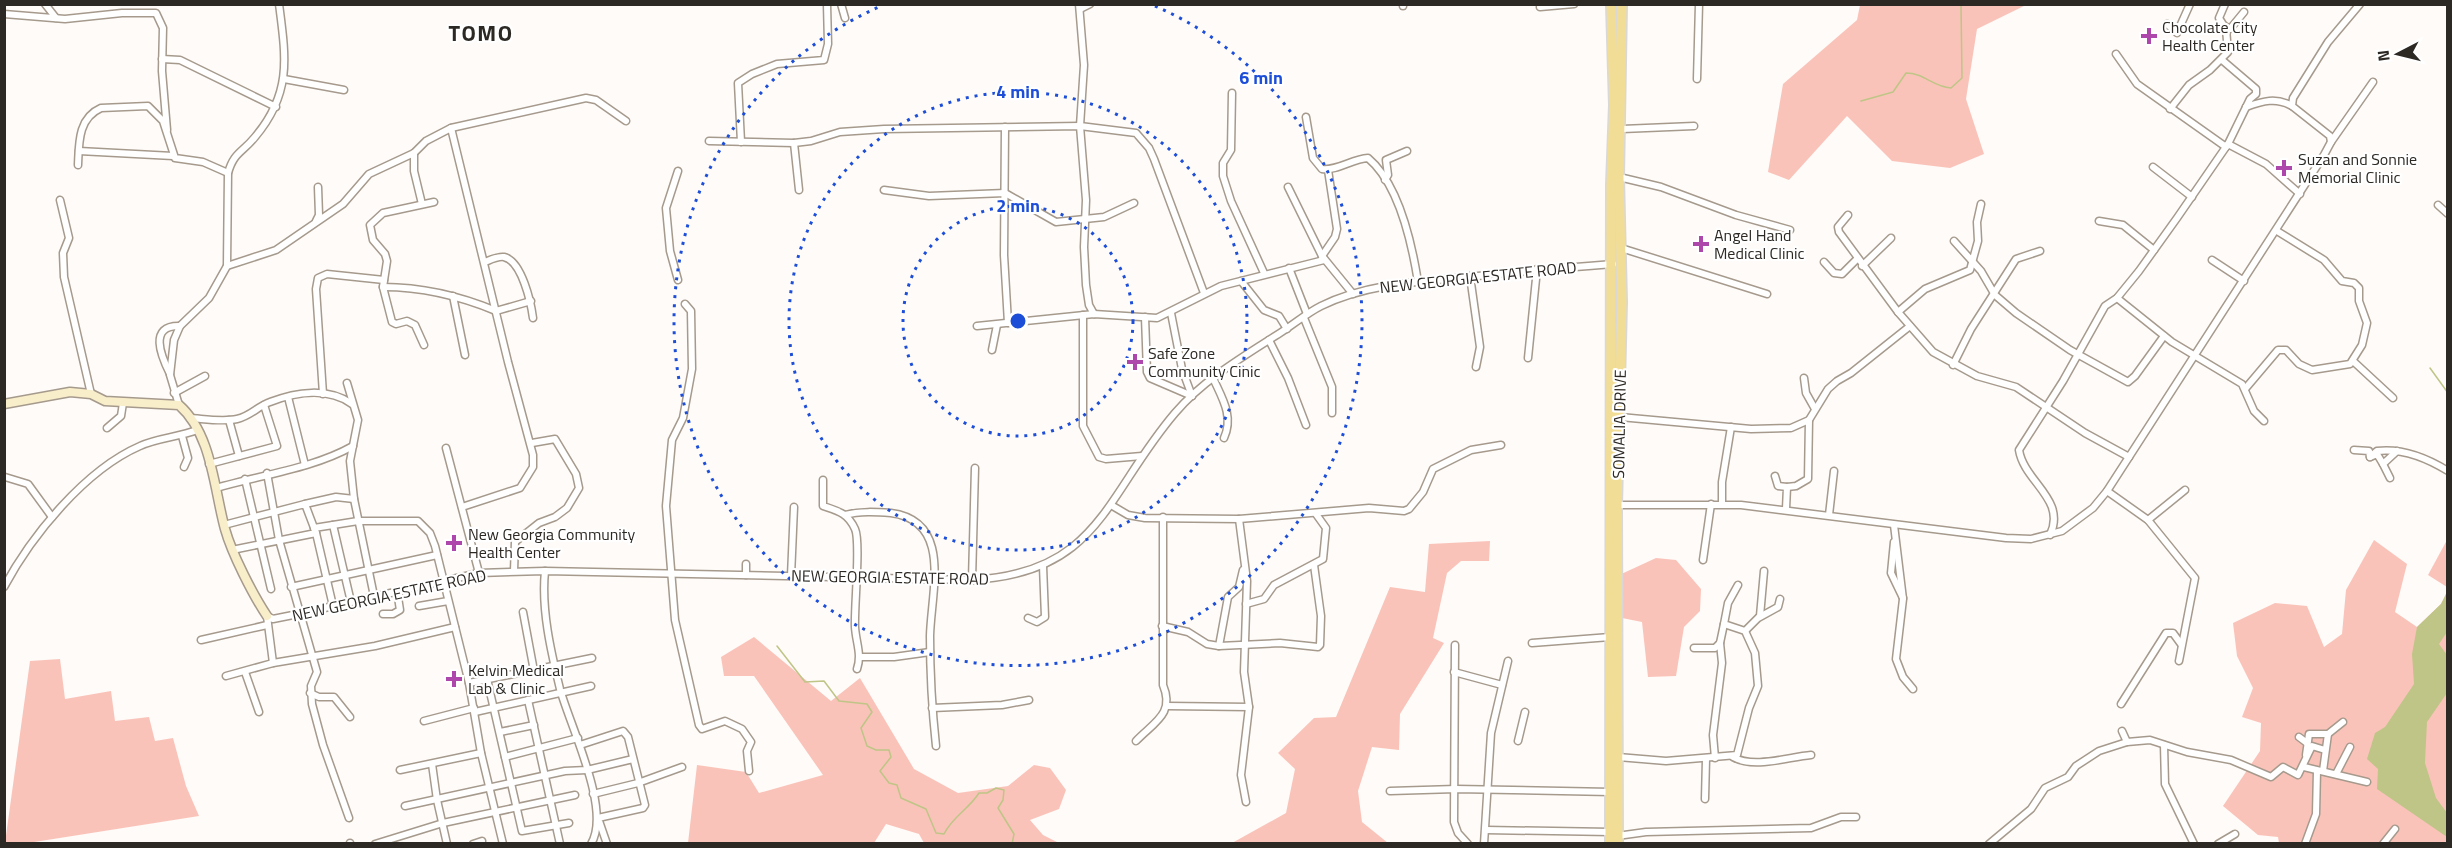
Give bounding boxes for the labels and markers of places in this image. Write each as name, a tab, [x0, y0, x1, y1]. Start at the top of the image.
place label: Chocolate City Health Center	[2162, 15, 2258, 57]
marker: Chocolate City Health Center	[2140, 27, 2158, 45]
place label: Suzan and Sonnie Memorial Clinic	[2298, 147, 2417, 189]
marker: Suzan and Sonnie Memorial Clinic	[2275, 159, 2293, 177]
place label: Angel Hand Medical Clinic	[1714, 223, 1805, 265]
marker: Angel Hand Medical Clinic	[1692, 235, 1710, 253]
centre of rings	[1008, 311, 1028, 331]
place label: Safe Zone Community Cinic	[1148, 341, 1261, 383]
marker: Safe Zone Community Cinic	[1126, 353, 1144, 371]
place label: New Georgia Community Health Center	[468, 522, 635, 564]
marker: New Georgia Community Health Center	[445, 534, 463, 552]
place label: Kelvin Medical Lab & Clinic	[468, 658, 564, 700]
marker: Kelvin Medical Lab & Clinic	[445, 670, 463, 688]

